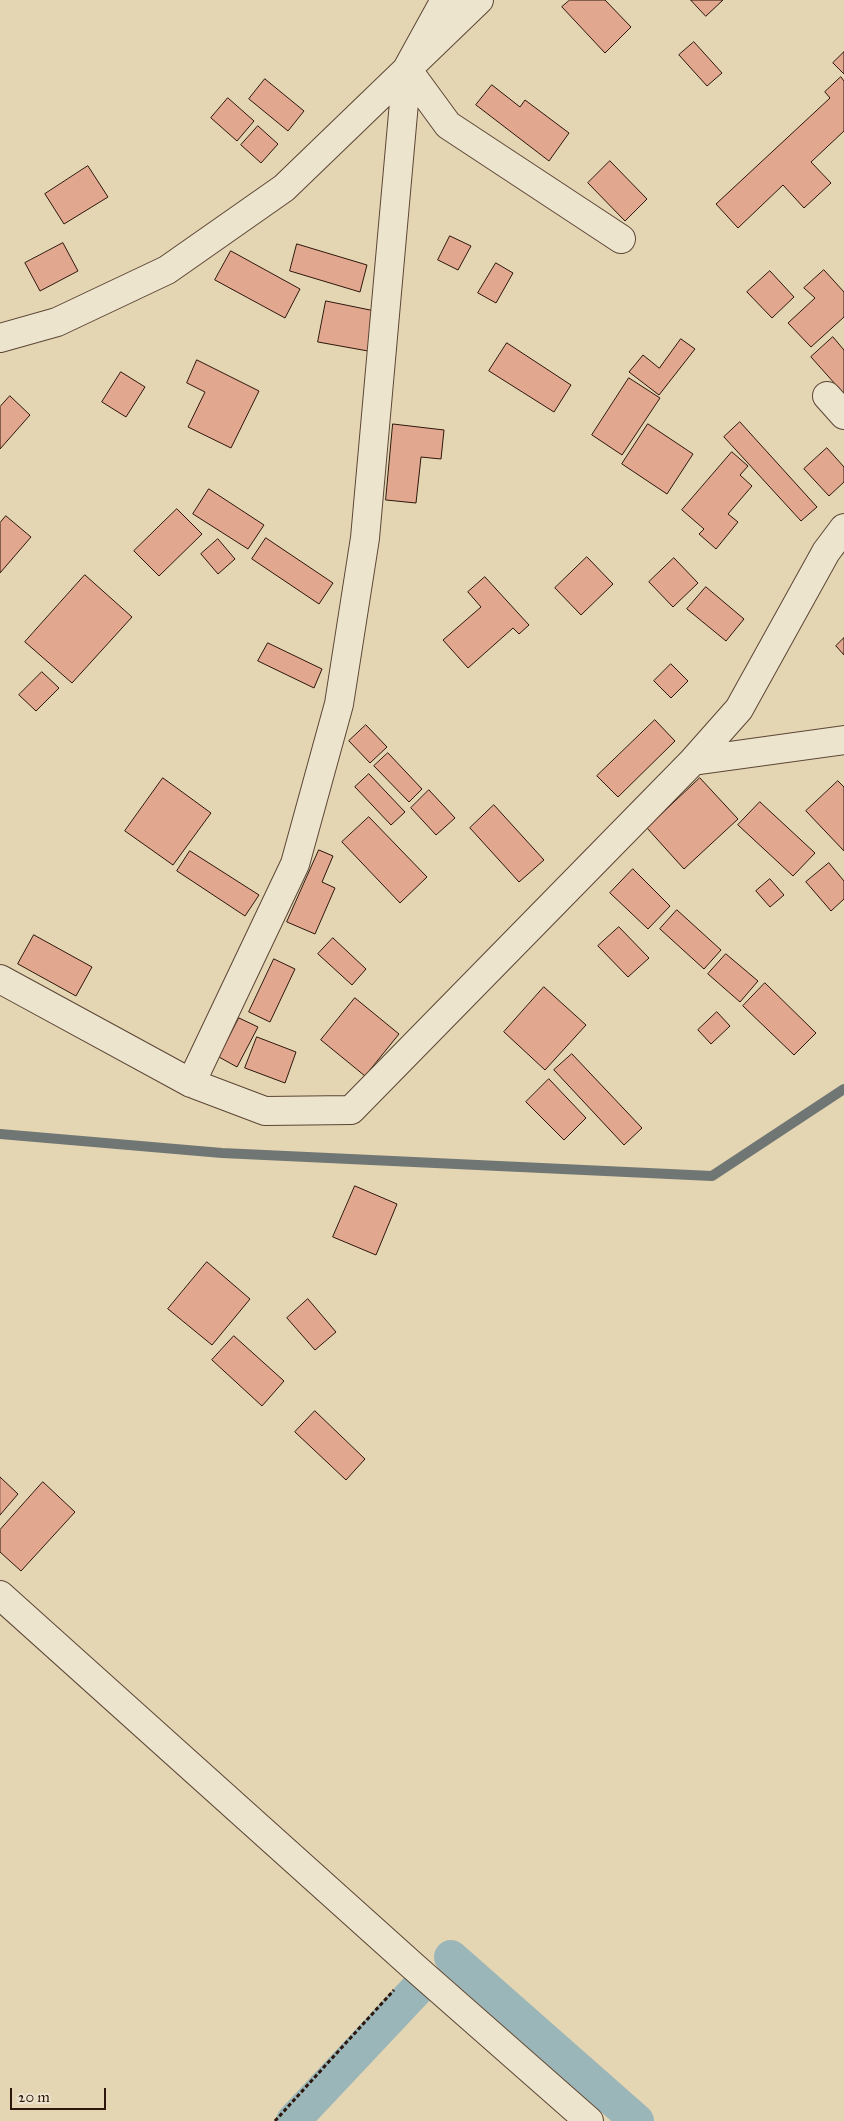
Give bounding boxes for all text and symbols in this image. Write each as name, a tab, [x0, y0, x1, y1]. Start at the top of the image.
scale bar	[12, 2078, 109, 2110]
text: 20 m	[18, 2088, 50, 2106]

